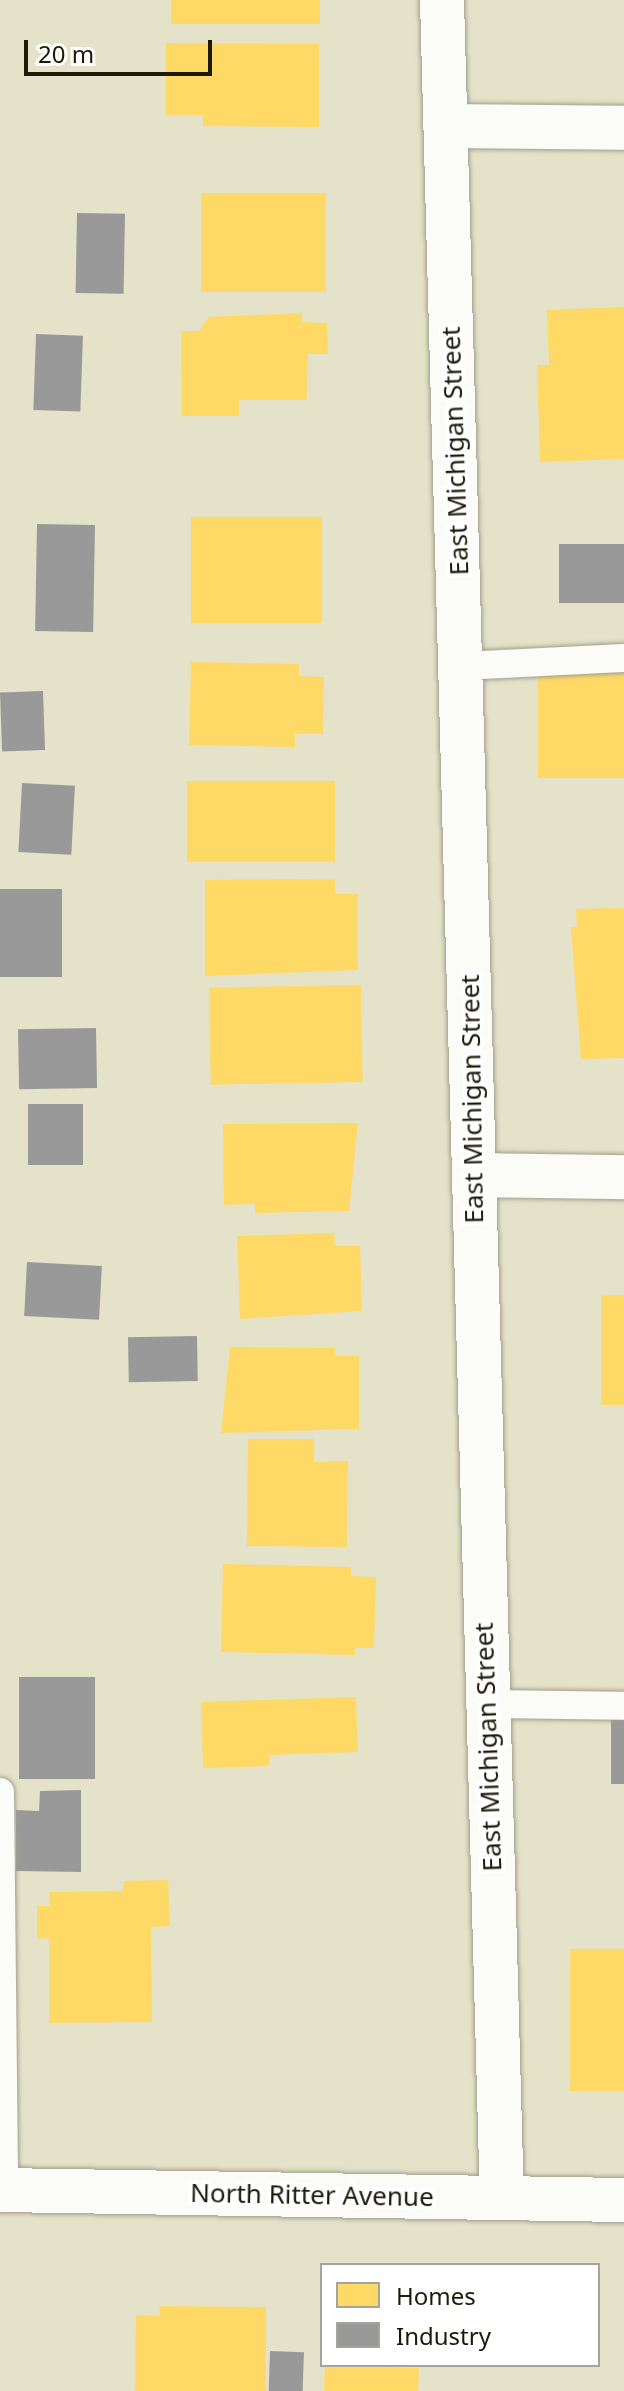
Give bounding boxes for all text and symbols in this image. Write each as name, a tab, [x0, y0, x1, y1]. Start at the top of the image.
scale bar	[28, 24, 216, 74]
text: 20 m	[38, 37, 94, 70]
street label: East Michigan Street	[435, 326, 475, 576]
street label: East Michigan Street	[454, 974, 490, 1224]
street label: East Michigan Street	[468, 1622, 508, 1872]
street label: North Ritter Avenue	[190, 2177, 434, 2213]
legend	[320, 2263, 600, 2367]
text: Homes	[396, 2279, 476, 2312]
text: Industry	[396, 2319, 491, 2352]

